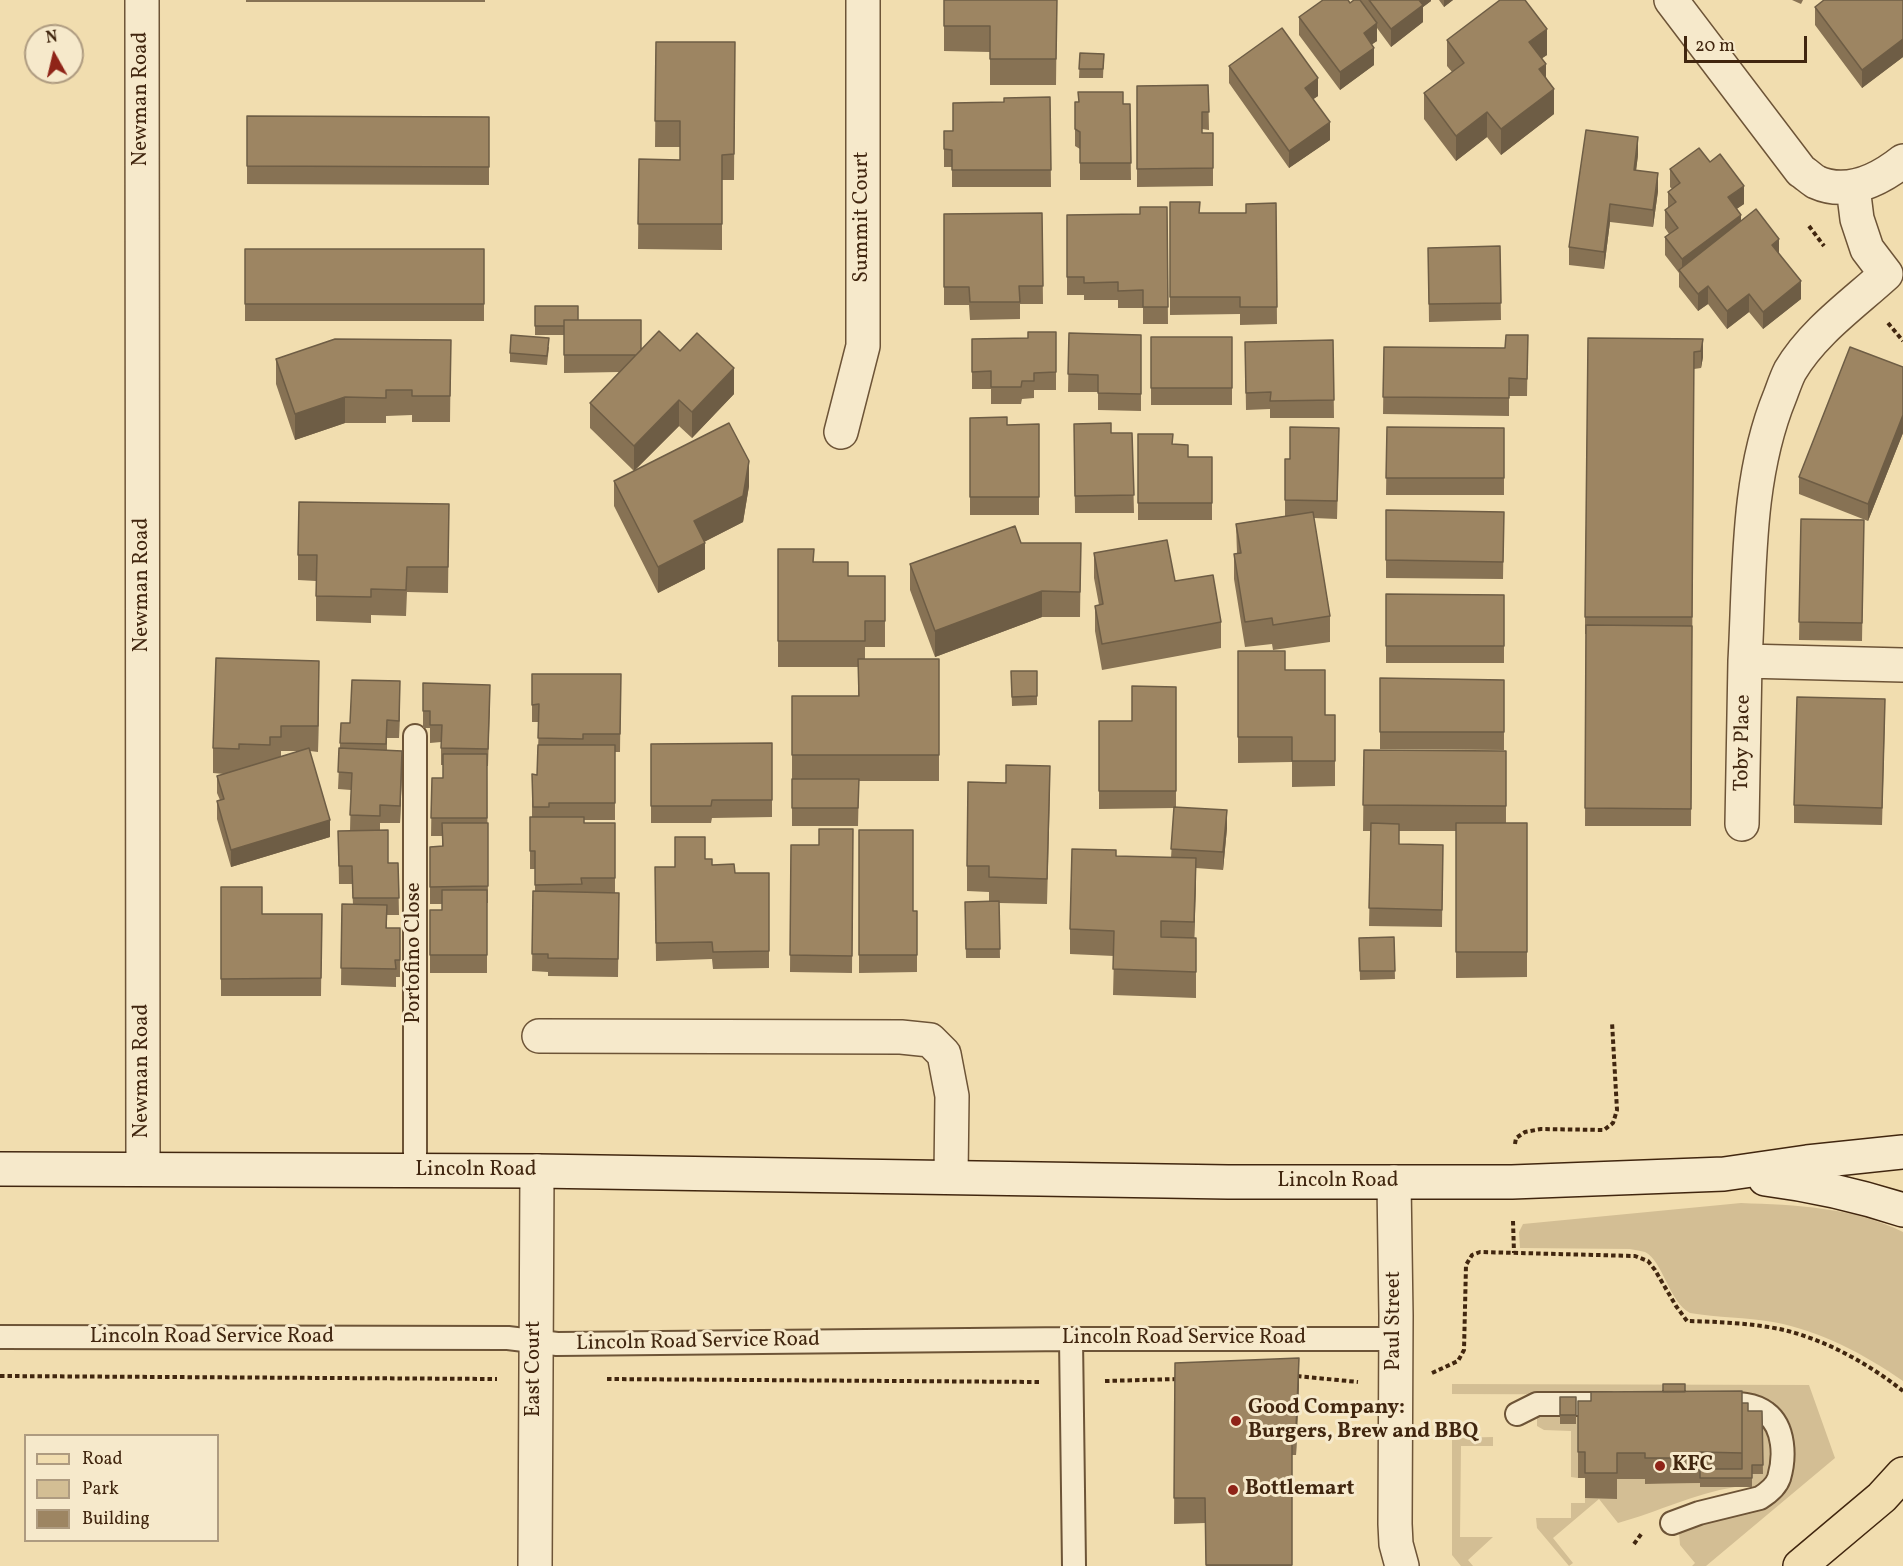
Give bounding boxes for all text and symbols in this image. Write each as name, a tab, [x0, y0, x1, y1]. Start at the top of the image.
north arrow	[24, 24, 84, 84]
scale bar	[1687, 24, 1810, 62]
text: N	[44, 26, 59, 50]
street label: Newman Road	[129, 32, 155, 166]
text: 20 m	[1695, 34, 1735, 59]
street label: Summit Court	[850, 151, 876, 283]
street label: Newman Road	[130, 518, 156, 652]
street label: Toby Place	[1731, 694, 1757, 792]
street label: Portofino Close	[402, 882, 428, 1024]
street label: Newman Road	[130, 1004, 156, 1138]
street label: Lincoln Road	[415, 1158, 537, 1184]
street label: Lincoln Road	[1277, 1169, 1399, 1195]
street label: Paul Street	[1382, 1271, 1408, 1371]
street label: East Court	[522, 1321, 548, 1417]
street label: Lincoln Road Service Road	[90, 1325, 334, 1351]
street label: Lincoln Road Service Road	[1062, 1326, 1306, 1352]
street label: Lincoln Road Service Road	[576, 1328, 820, 1358]
place label: Good Company: Burgers, Brew and BBQ	[1248, 1396, 1478, 1446]
marker: Good Company: Burgers, Brew and BBQ	[1229, 1414, 1243, 1428]
legend	[24, 1434, 219, 1542]
text: Road	[82, 1447, 123, 1472]
place label: KFC	[1672, 1453, 1713, 1479]
marker: KFC	[1653, 1459, 1667, 1473]
text: Park	[82, 1477, 119, 1502]
place label: Bottlemart	[1245, 1477, 1354, 1503]
marker: Bottlemart	[1226, 1483, 1240, 1497]
text: Building	[82, 1507, 150, 1532]

